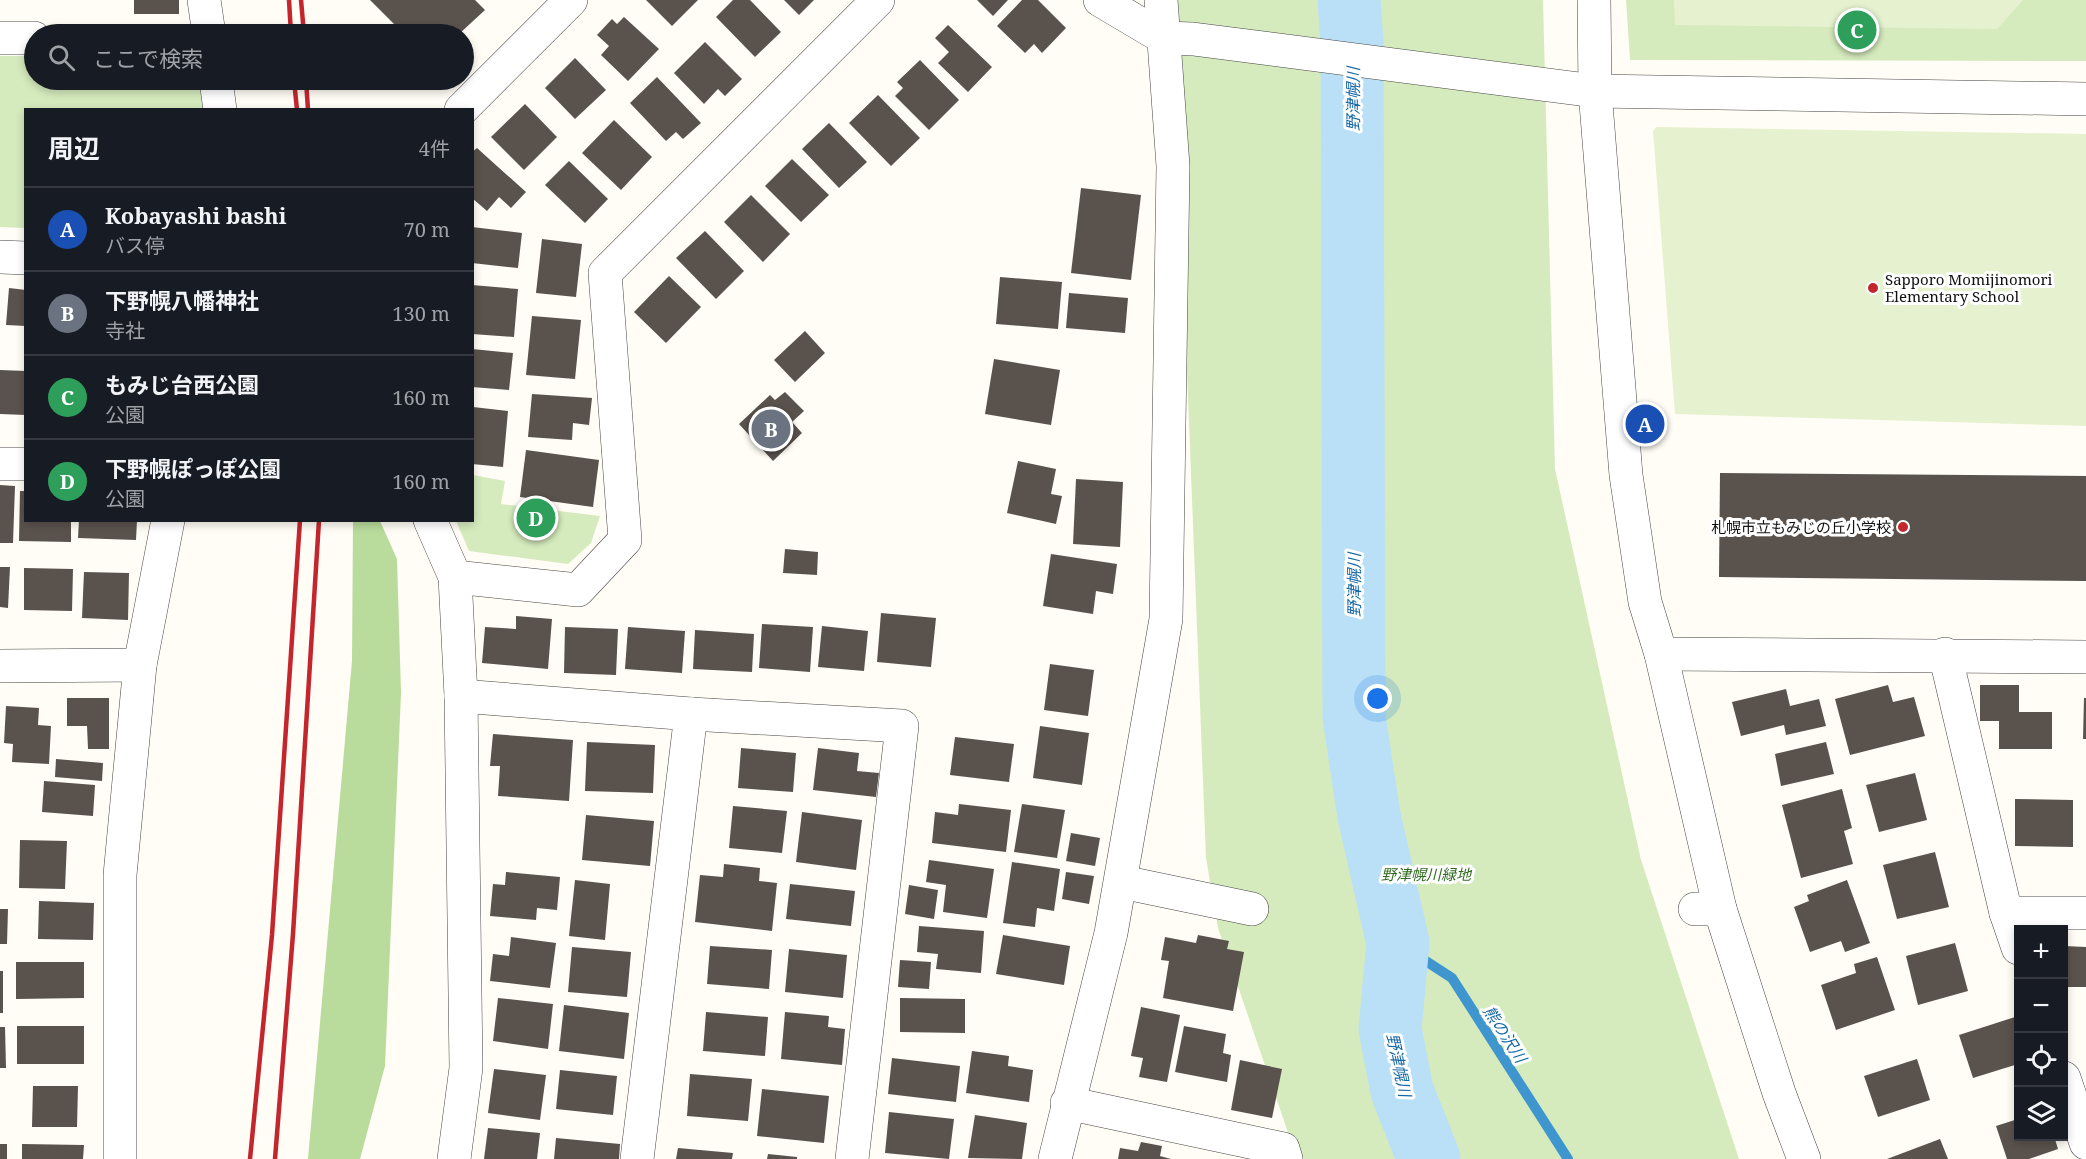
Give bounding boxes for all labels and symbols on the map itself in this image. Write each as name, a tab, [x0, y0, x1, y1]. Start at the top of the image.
pin: C	[1838, 8, 1876, 52]
water label: 野津幌川	[1342, 65, 1364, 131]
place label: Sapporo Momijinomori Elementary School	[1885, 269, 2053, 306]
marker: Sapporo Momijinomori Elementary School	[1866, 281, 1880, 295]
pin: A	[1626, 402, 1664, 446]
pin: B	[752, 406, 790, 452]
pin: D	[516, 496, 556, 540]
place label: 札幌市立もみじの丘小学校	[1711, 517, 1891, 537]
marker: 札幌市立もみじの丘小学校	[1896, 520, 1910, 534]
water label: 野津幌川	[1343, 551, 1365, 617]
your location	[1363, 684, 1392, 713]
park label: 野津幌川緑地	[1381, 864, 1473, 884]
water label: 熊の沢川	[1478, 1001, 1533, 1068]
water label: 野津幌川	[1382, 1031, 1417, 1101]

